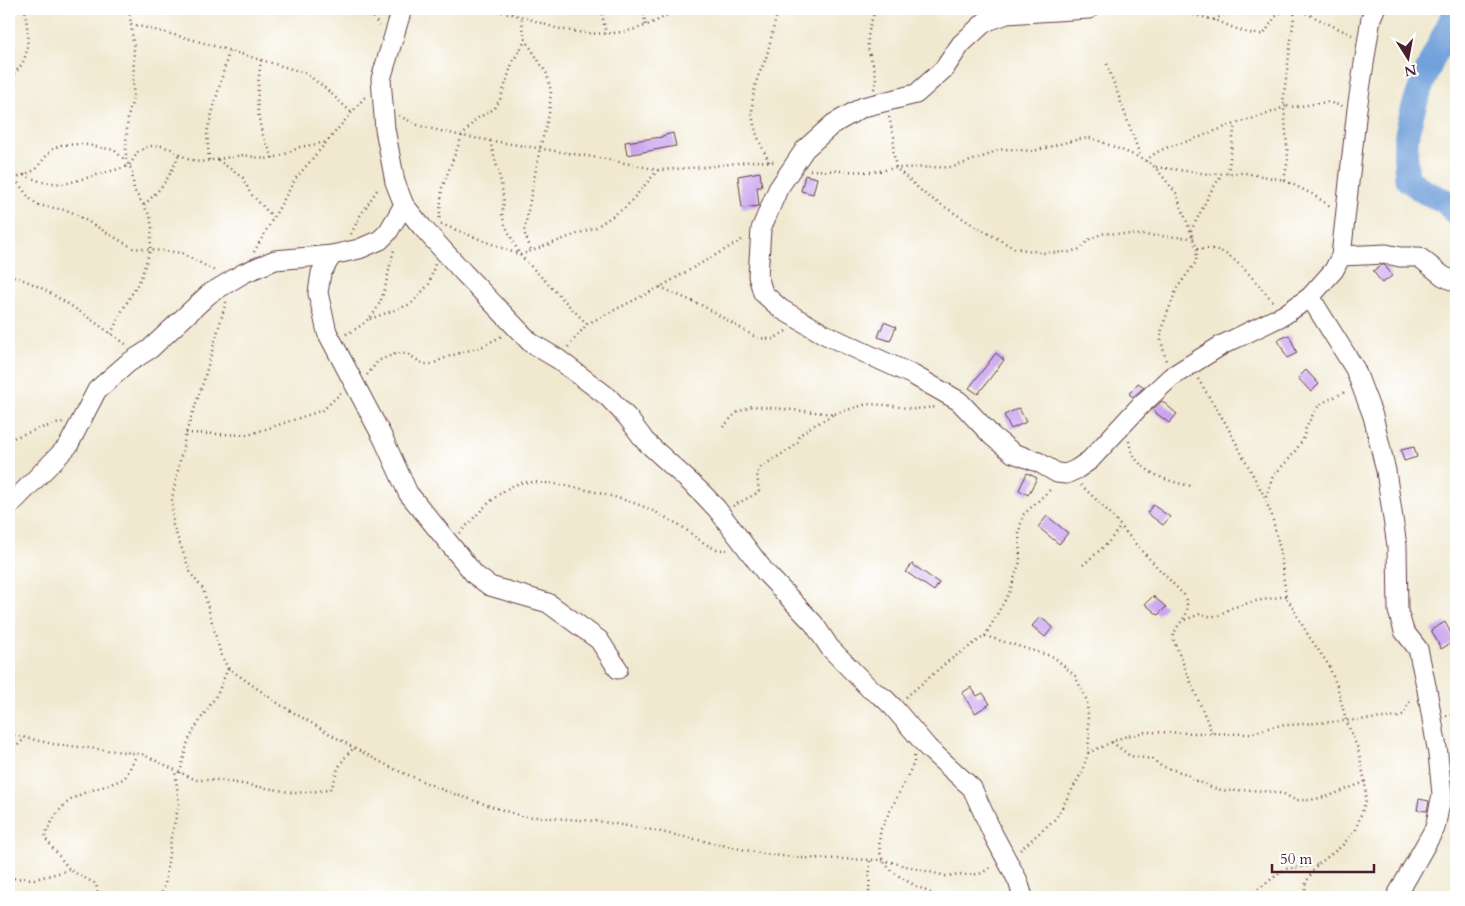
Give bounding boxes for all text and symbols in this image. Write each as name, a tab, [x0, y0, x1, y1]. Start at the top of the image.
north arrow	[1382, 32, 1432, 82]
text: N	[1403, 60, 1418, 81]
scale bar	[1272, 841, 1375, 873]
text: 50 m	[1280, 849, 1312, 869]

